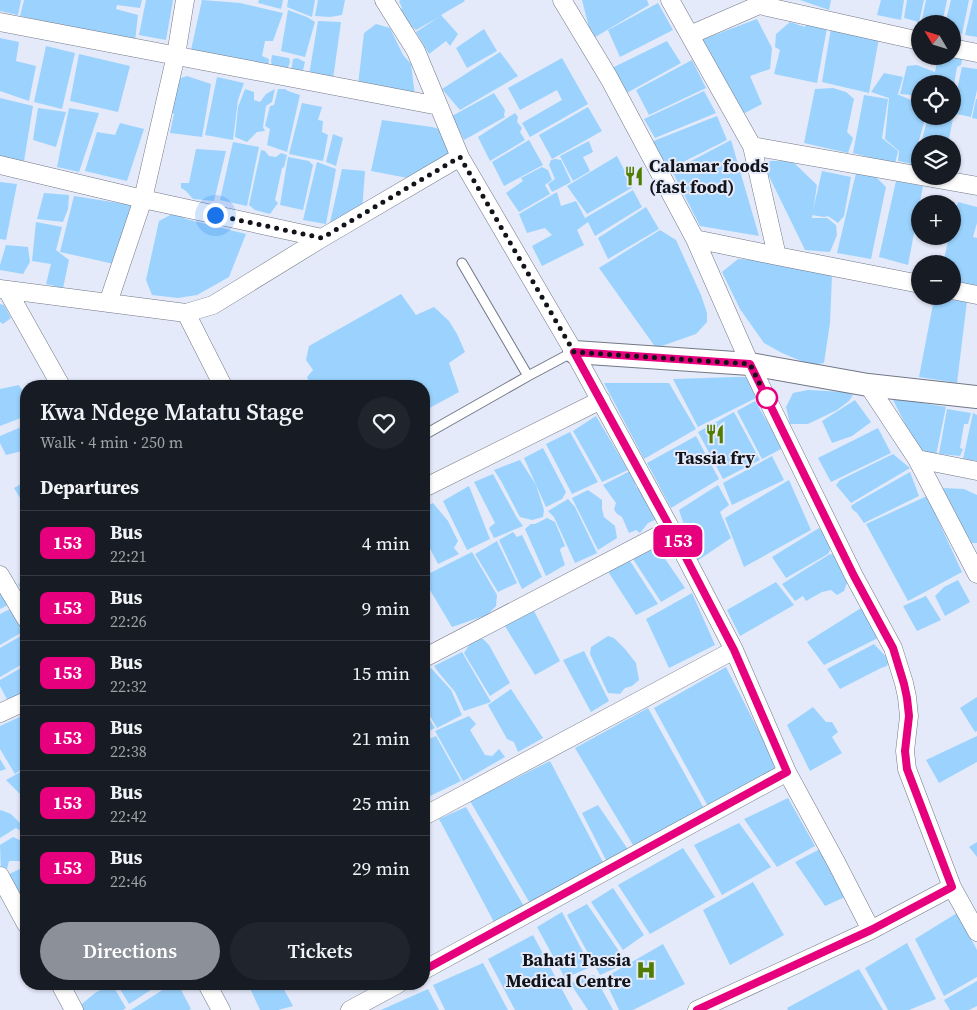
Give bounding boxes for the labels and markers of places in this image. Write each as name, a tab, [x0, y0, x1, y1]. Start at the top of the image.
place label: Calamar foods (fast food)	[649, 153, 769, 199]
restaurant icon: Calamar foods (fast food)	[623, 165, 645, 187]
unlabelled marker	[756, 387, 778, 409]
restaurant icon: Tassia fry	[704, 423, 726, 445]
place label: Tassia fry	[675, 445, 755, 470]
place label: Bahati Tassia Medical Centre	[506, 947, 631, 993]
hospital icon: Bahati Tassia Medical Centre	[635, 959, 657, 981]

